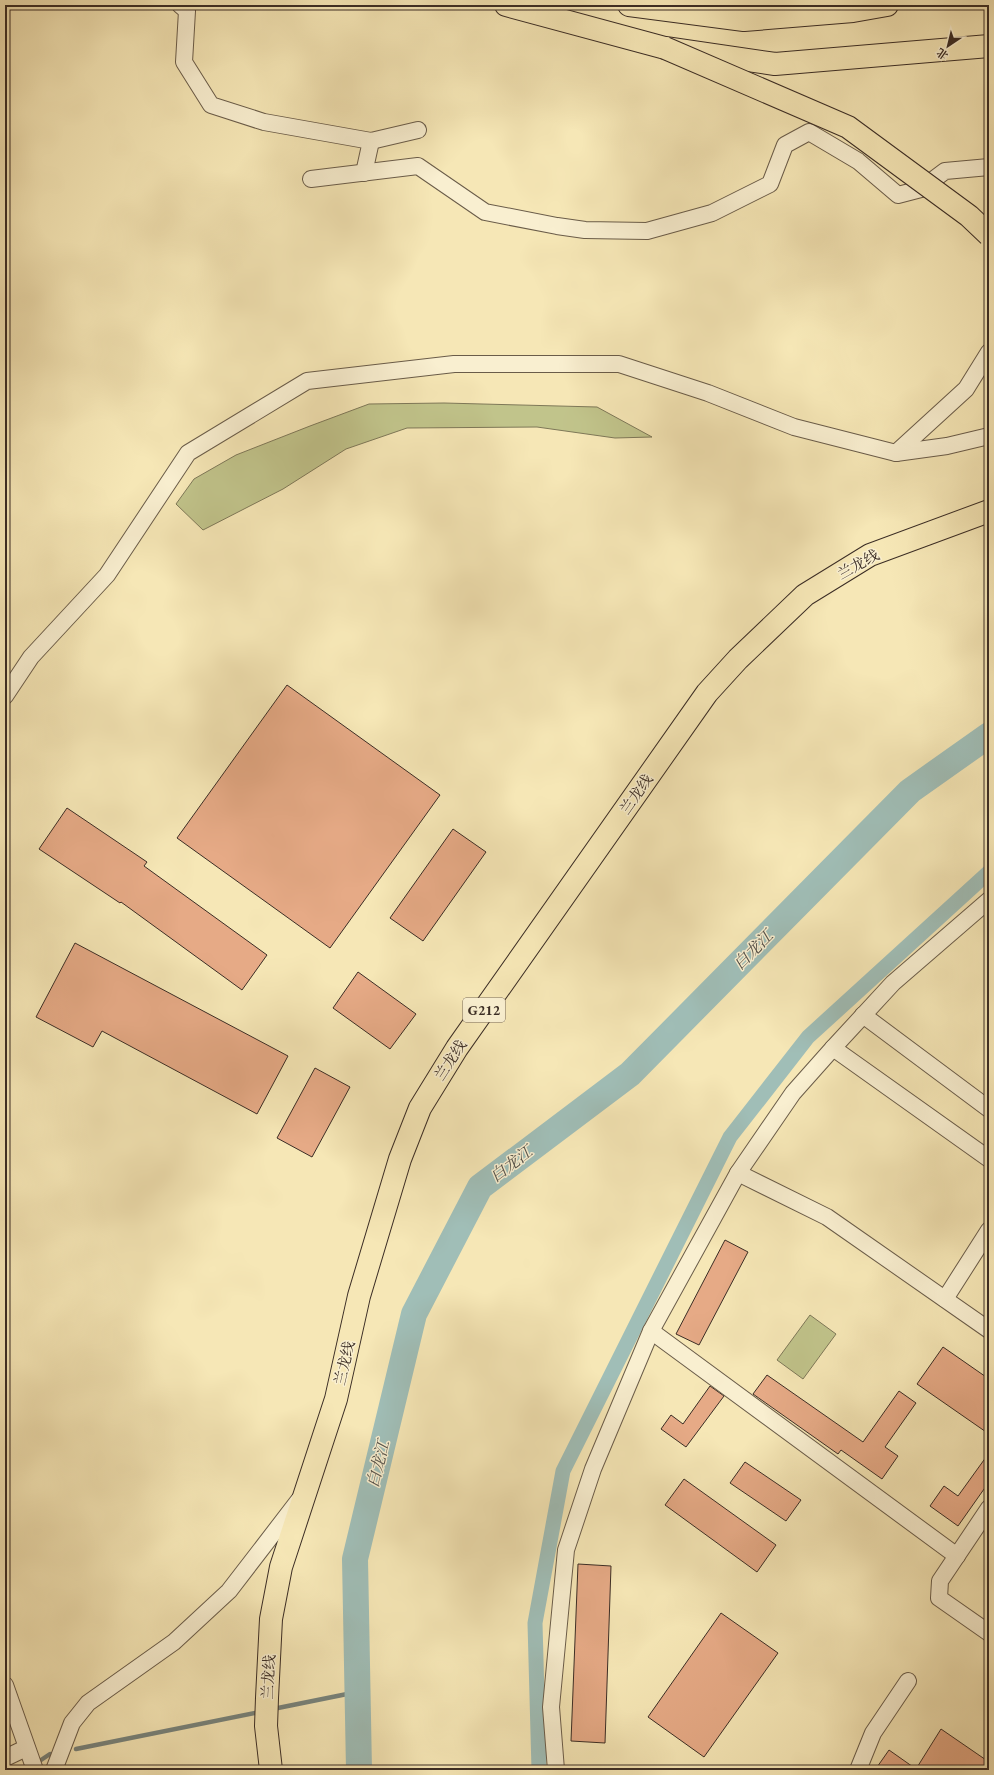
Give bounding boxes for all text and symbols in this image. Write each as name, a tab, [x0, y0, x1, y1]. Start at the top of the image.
north arrow	[928, 26, 968, 66]
text: 北	[934, 45, 951, 63]
street label: 兰龙线	[834, 545, 882, 583]
street label: 兰龙线	[615, 770, 657, 818]
water label: 白龙江	[729, 924, 779, 974]
road number: G212	[463, 998, 505, 1022]
street label: 兰龙线	[430, 1036, 470, 1084]
water label: 白龙江	[486, 1140, 538, 1187]
street label: 兰龙线	[330, 1339, 358, 1387]
water label: 白龙江	[362, 1436, 394, 1490]
street label: 兰龙线	[257, 1654, 279, 1700]

